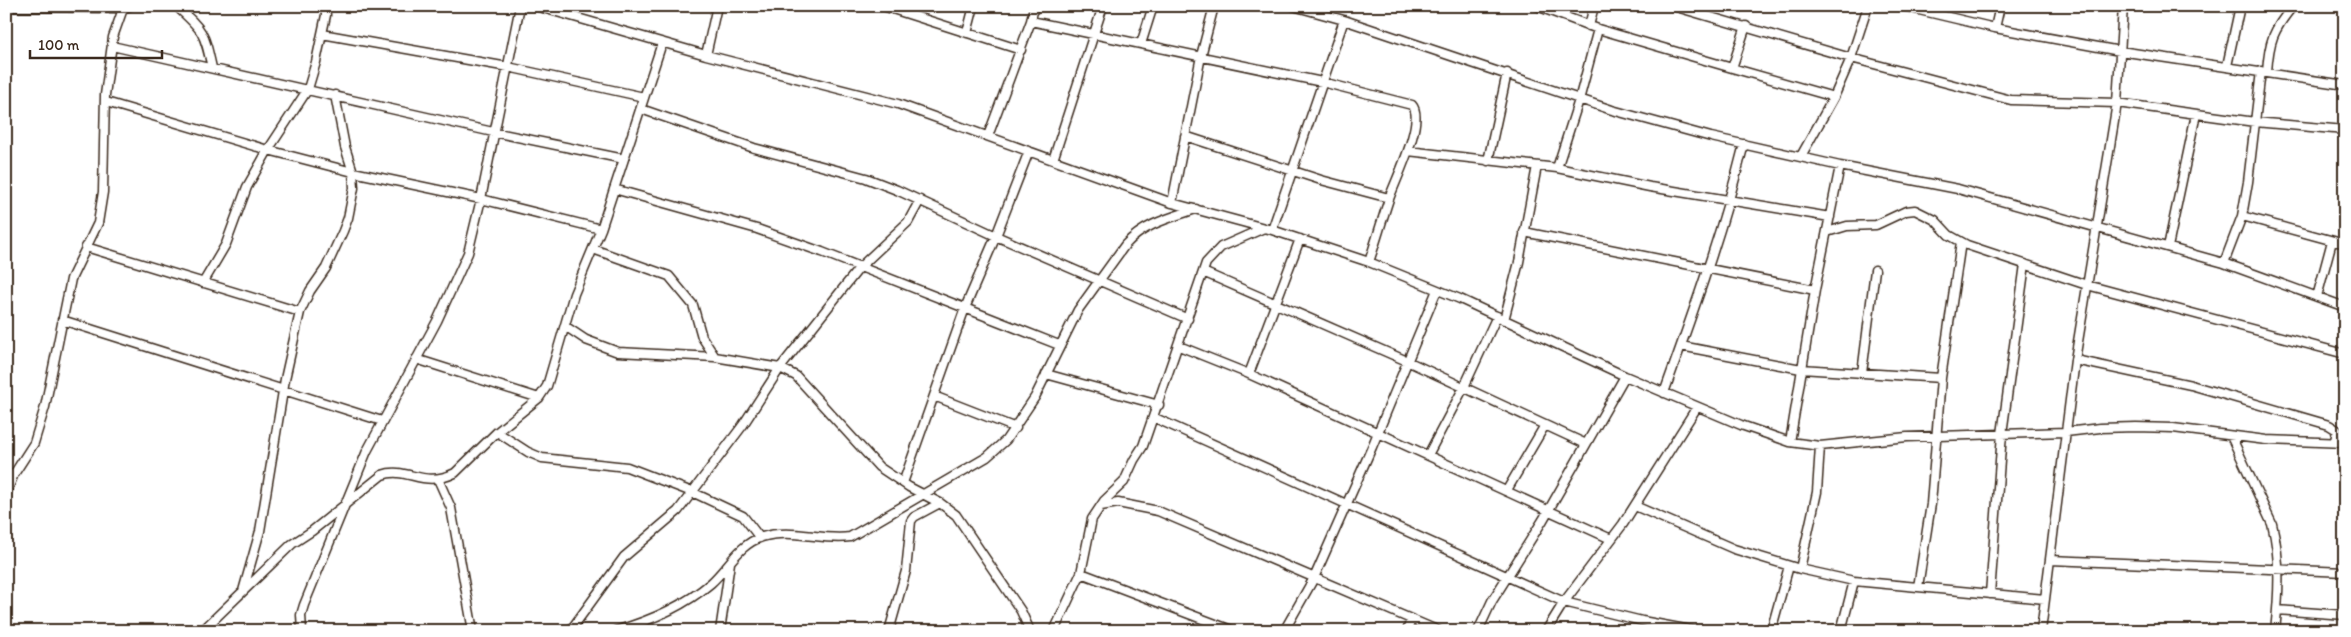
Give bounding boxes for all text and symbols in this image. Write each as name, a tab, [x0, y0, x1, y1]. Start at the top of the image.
scale bar	[30, 28, 162, 60]
text: 100 m	[38, 36, 80, 54]

